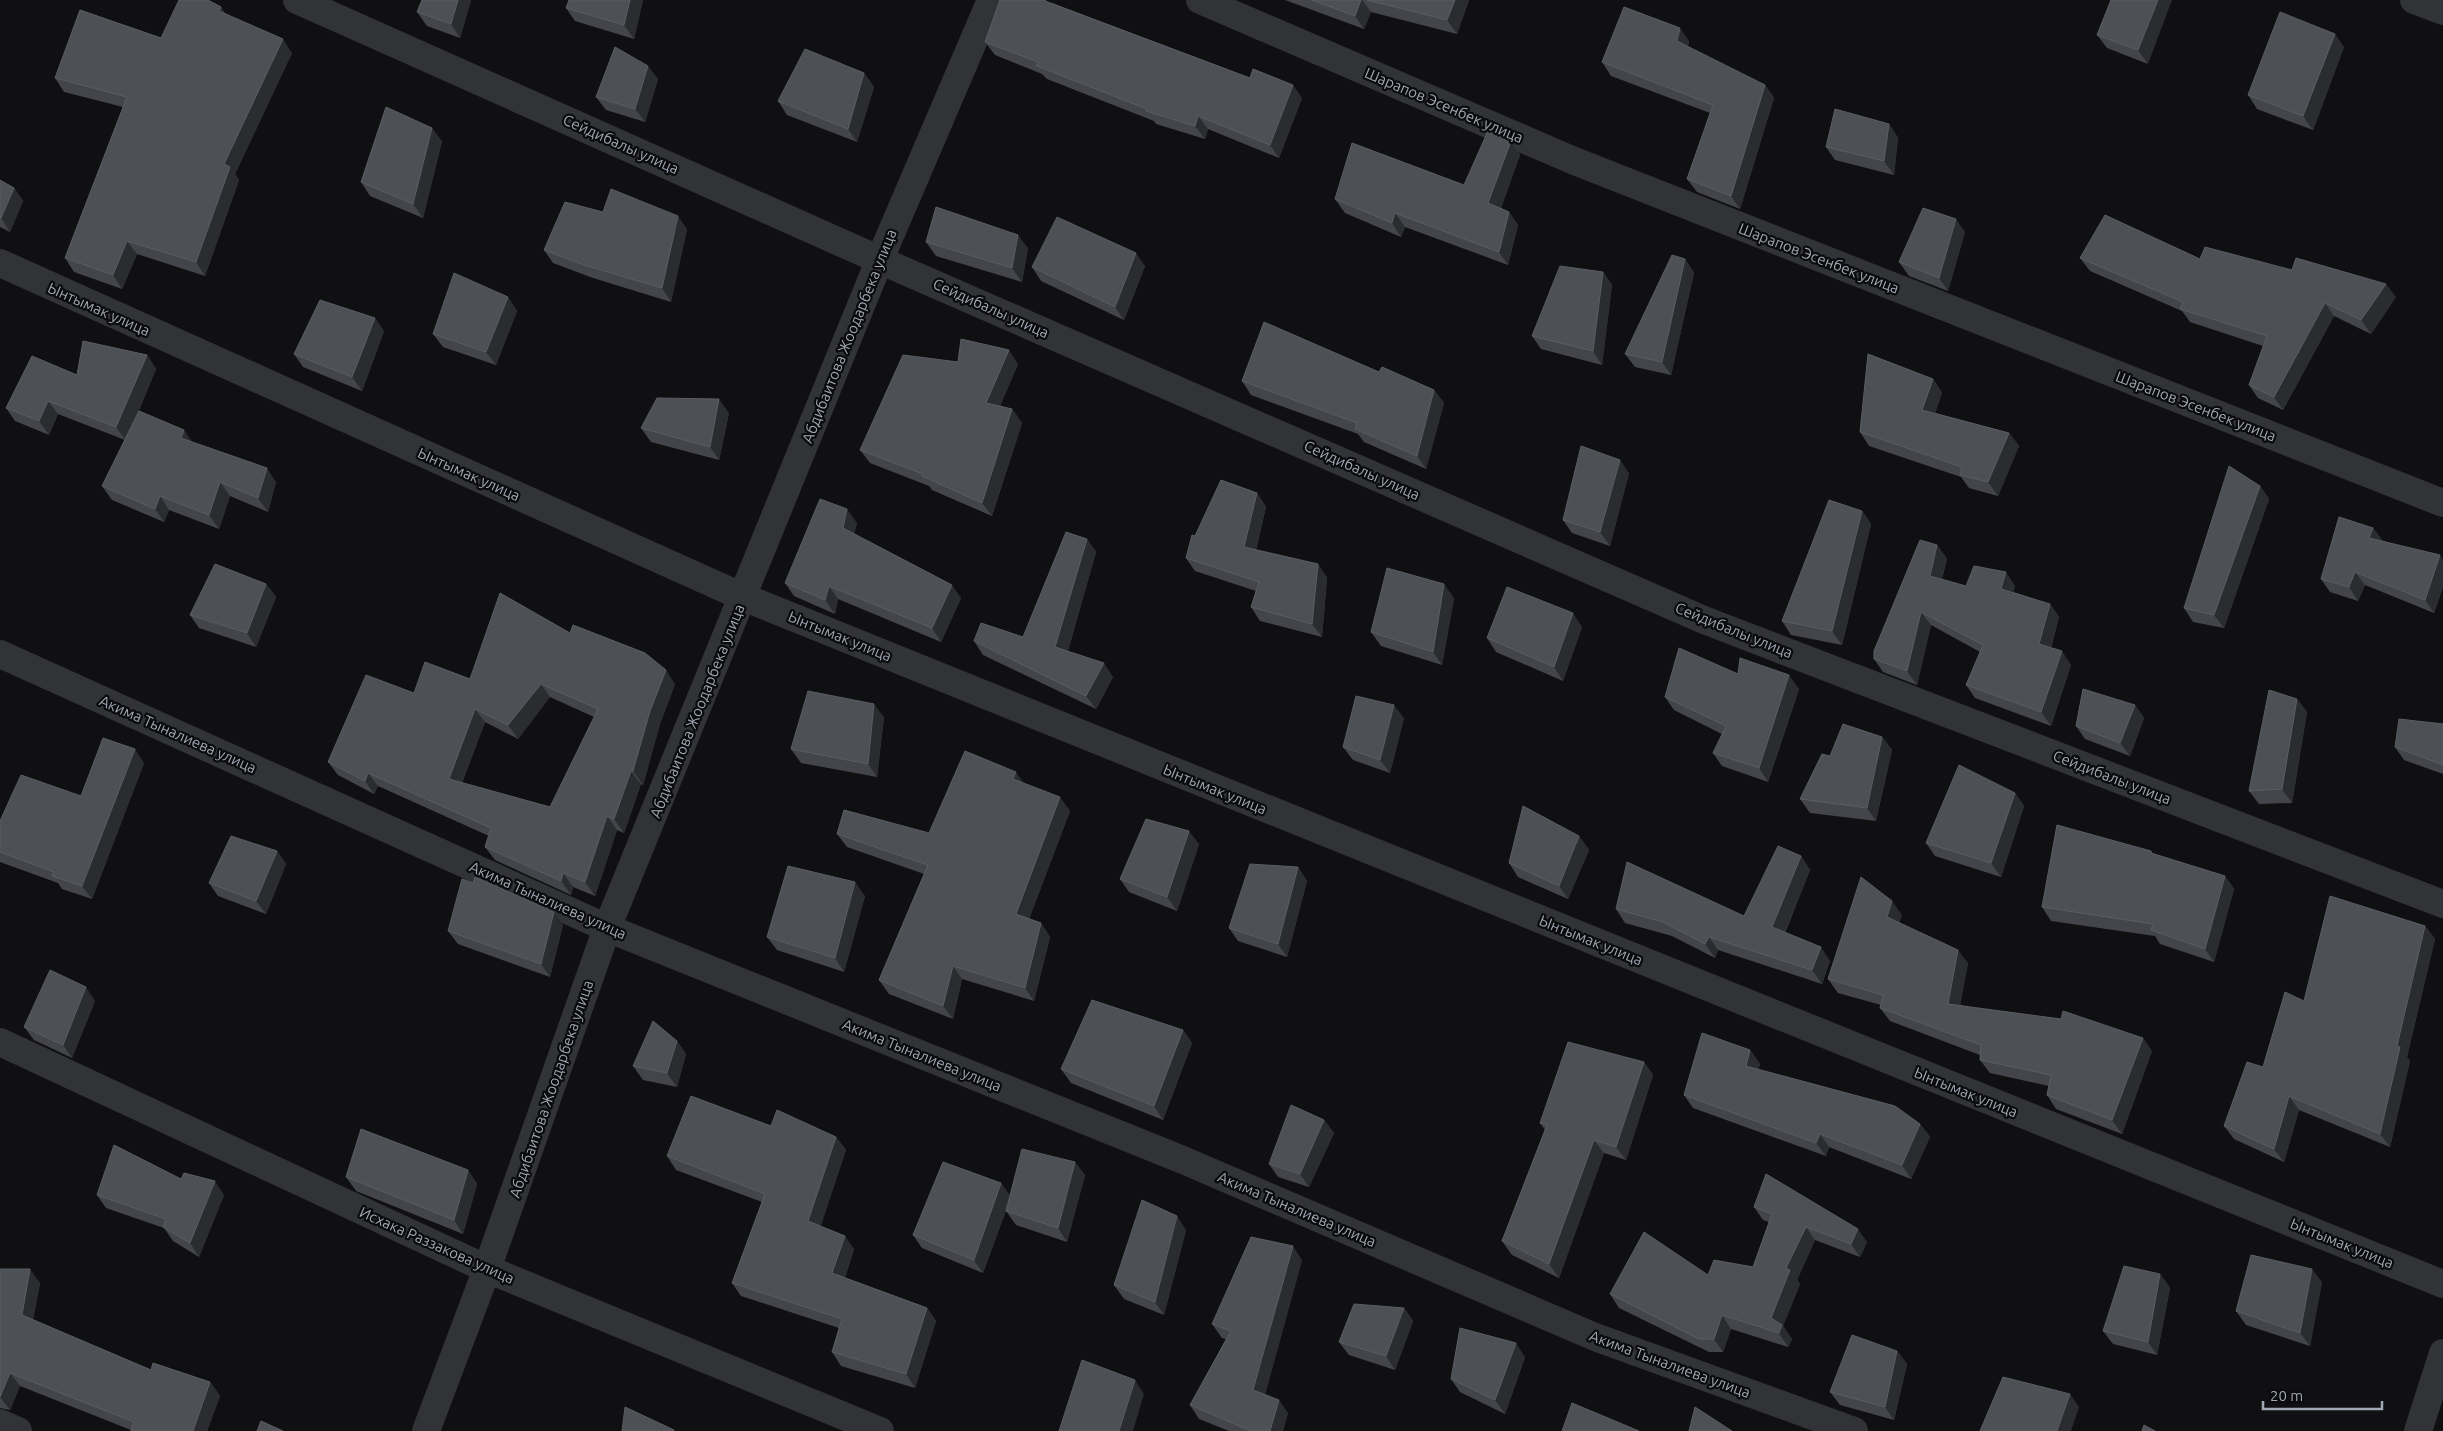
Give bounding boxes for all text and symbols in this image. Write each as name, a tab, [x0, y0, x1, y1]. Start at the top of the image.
street label: Шарапов Эсенбек улица	[1362, 64, 1526, 146]
street label: Сейдибалы улица	[560, 111, 682, 177]
street label: Шарапов Эсенбек улица	[1736, 220, 1902, 296]
street label: Абдибаитова Жоодарбека улица	[798, 227, 900, 445]
street label: Сейдибалы улица	[930, 275, 1052, 341]
street label: Ынтымак улица	[45, 279, 153, 339]
street label: Шарапов Эсенбек улица	[2113, 368, 2279, 444]
street label: Сейдибалы улица	[1301, 437, 1423, 503]
street label: Ынтымак улица	[415, 444, 523, 504]
street label: Сейдибалы улица	[1673, 599, 1795, 661]
street label: Абдибаитова Жоодарбека улица	[646, 602, 748, 820]
street label: Ынтымак улица	[786, 608, 894, 664]
street label: Акима Тыналиева улица	[97, 692, 259, 776]
street label: Сейдибалы улица	[2051, 747, 2173, 807]
street label: Ынтымак улица	[1161, 761, 1269, 817]
street label: Акима Тыналиева улица	[467, 858, 629, 942]
street label: Ынтымак улица	[1537, 912, 1645, 968]
street label: Абдибаитова Жоодарбека улица	[506, 978, 596, 1200]
street label: Акима Тыналиева улица	[840, 1015, 1004, 1095]
street label: Ынтымак улица	[1912, 1064, 2020, 1120]
street label: Акима Тыналиева улица	[1215, 1168, 1379, 1250]
street label: Исхака Раззакова улица	[357, 1203, 517, 1287]
street label: Ынтымак улица	[2288, 1215, 2396, 1271]
street label: Акима Тыналиева улица	[1587, 1327, 1753, 1401]
scale bar	[2263, 1378, 2382, 1410]
text: 20 m	[2270, 1387, 2303, 1404]

